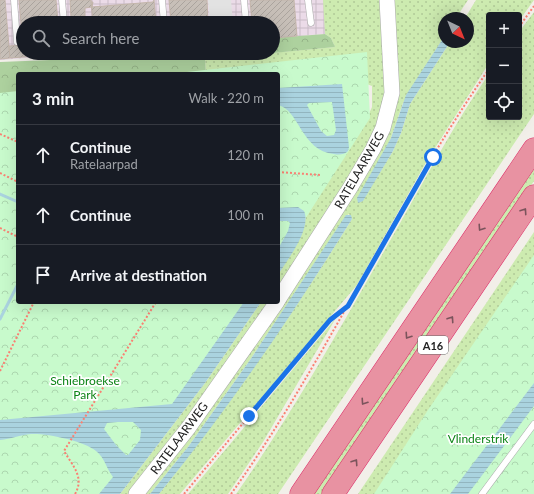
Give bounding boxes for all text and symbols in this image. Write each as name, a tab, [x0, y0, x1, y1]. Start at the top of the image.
north arrow	[438, 12, 474, 48]
map controls	[486, 12, 522, 120]
button: +	[486, 12, 522, 48]
search box	[16, 16, 280, 60]
icon: search	[30, 27, 52, 49]
text: Search here	[62, 29, 139, 47]
button: −	[486, 48, 522, 84]
button: locate	[486, 84, 522, 120]
text: 3 min	[32, 88, 74, 109]
text: Walk · 220 m	[188, 90, 264, 106]
street label: RATELAARWEG	[331, 129, 387, 211]
text: Continue	[70, 138, 131, 156]
icon: ahead	[32, 144, 54, 166]
text: 120 m	[227, 147, 264, 163]
route start	[424, 148, 442, 166]
text: Ratelaarpad	[70, 156, 138, 172]
icon: ahead	[32, 204, 54, 226]
text: Continue	[70, 206, 131, 224]
text: 100 m	[227, 207, 264, 223]
one-way arrow	[519, 208, 527, 215]
one-way arrow	[478, 224, 486, 231]
icon: arrive	[32, 264, 54, 286]
text: Arrive at destination	[70, 266, 207, 284]
one-way arrow	[446, 316, 454, 323]
one-way arrow	[405, 332, 413, 339]
road number: A16	[418, 336, 448, 354]
park label: Schiebroekse Park	[50, 373, 120, 402]
one-way arrow	[361, 397, 368, 404]
street label: RATELAARWEG	[147, 399, 211, 477]
route end	[240, 407, 258, 425]
park label: Vlinderstrik	[448, 431, 509, 446]
one-way arrow	[350, 459, 357, 466]

